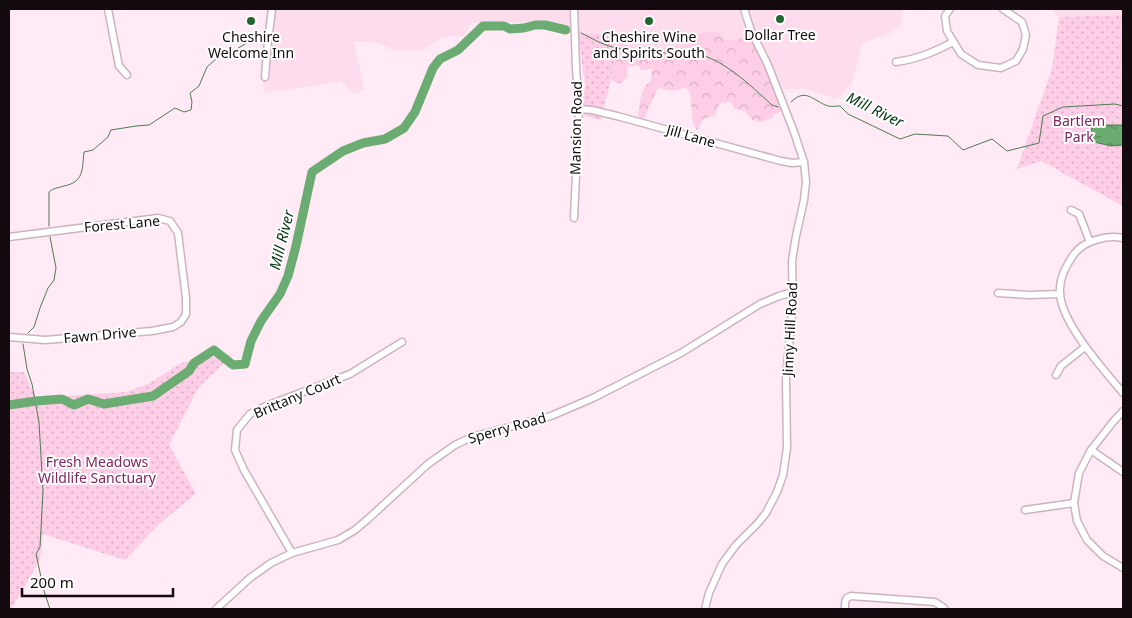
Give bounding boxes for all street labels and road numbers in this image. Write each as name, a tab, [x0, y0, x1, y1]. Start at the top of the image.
street label: Mansion Road	[565, 81, 586, 175]
street label: Jill Lane	[663, 119, 718, 152]
street label: Forest Lane	[83, 211, 161, 236]
street label: Jinny Hill Road	[777, 282, 801, 378]
street label: Fawn Drive	[63, 322, 137, 347]
street label: Brittany Court	[250, 369, 343, 422]
street label: Sperry Road	[466, 407, 548, 448]

